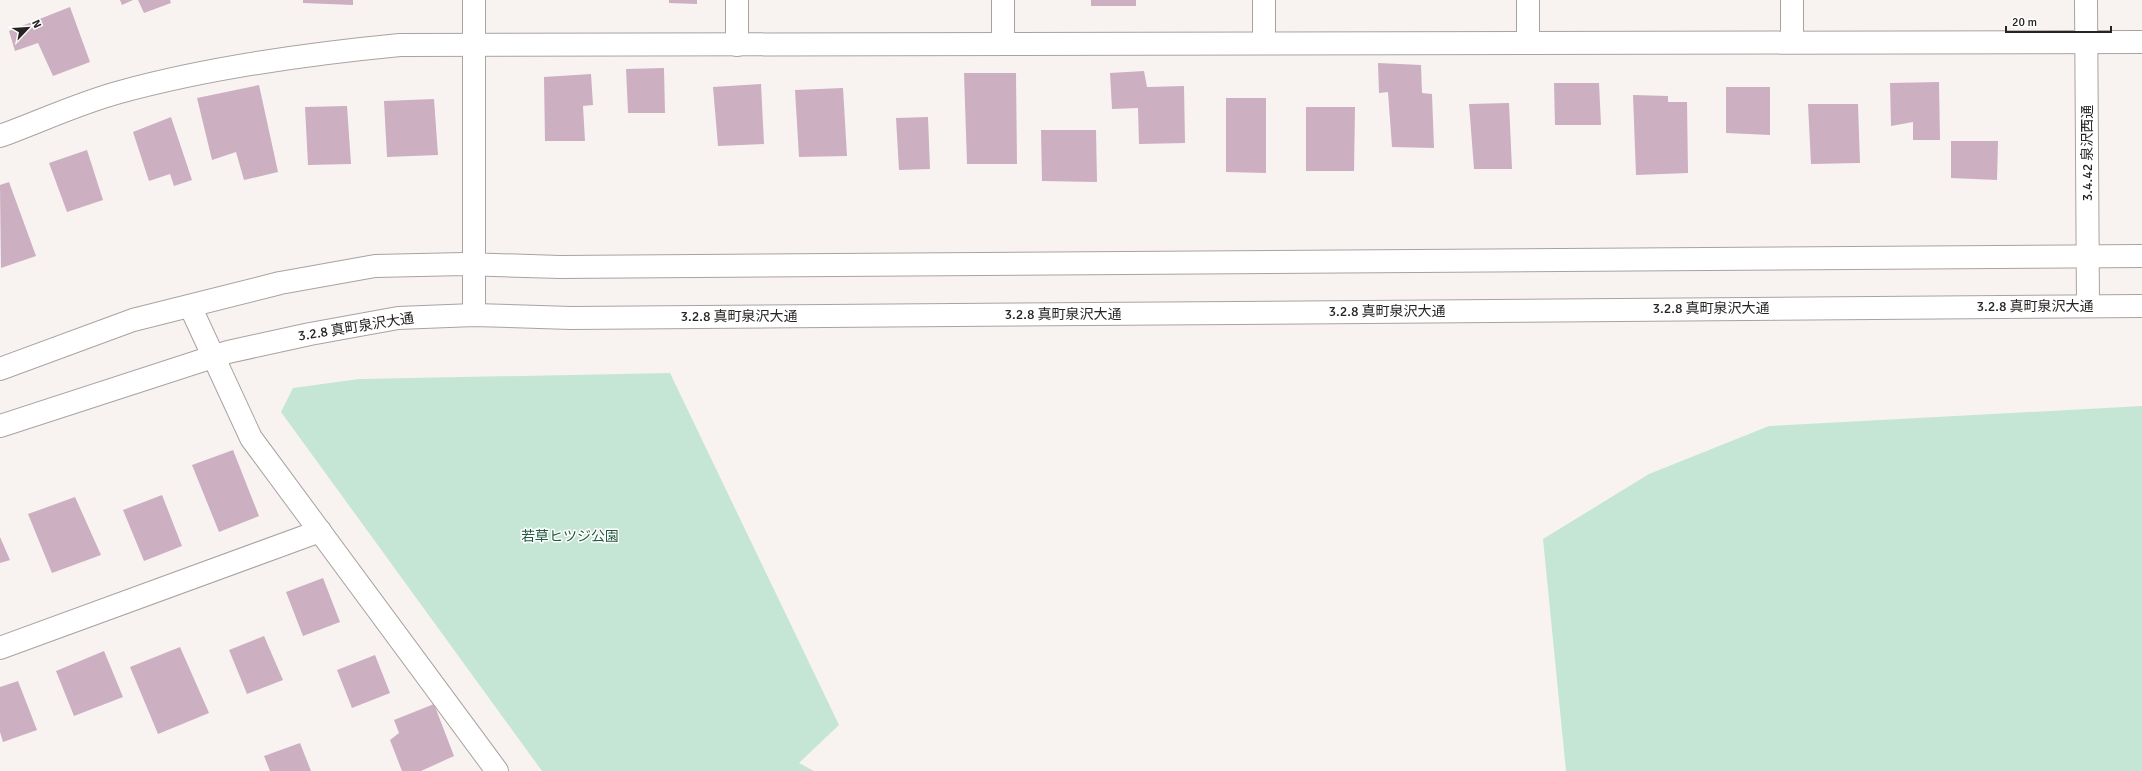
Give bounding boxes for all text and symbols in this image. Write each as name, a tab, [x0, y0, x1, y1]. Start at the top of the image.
north arrow	[8, 8, 48, 48]
scale bar	[2006, 8, 2111, 34]
text: 20 m	[2012, 15, 2037, 30]
text: N	[29, 18, 44, 30]
street label: 3.4.42 泉沢西通	[2079, 105, 2096, 201]
street label: 3.2.8 真町泉沢大通	[1976, 298, 2094, 315]
street label: 3.2.8 真町泉沢大通	[1652, 300, 1770, 317]
street label: 3.2.8 真町泉沢大通	[1328, 303, 1446, 320]
street label: 3.2.8 真町泉沢大通	[1004, 306, 1122, 323]
street label: 3.2.8 真町泉沢大通	[680, 308, 798, 325]
street label: 3.2.8 真町泉沢大通	[297, 309, 415, 345]
park label: 若草ヒツジ公園	[521, 528, 619, 545]

